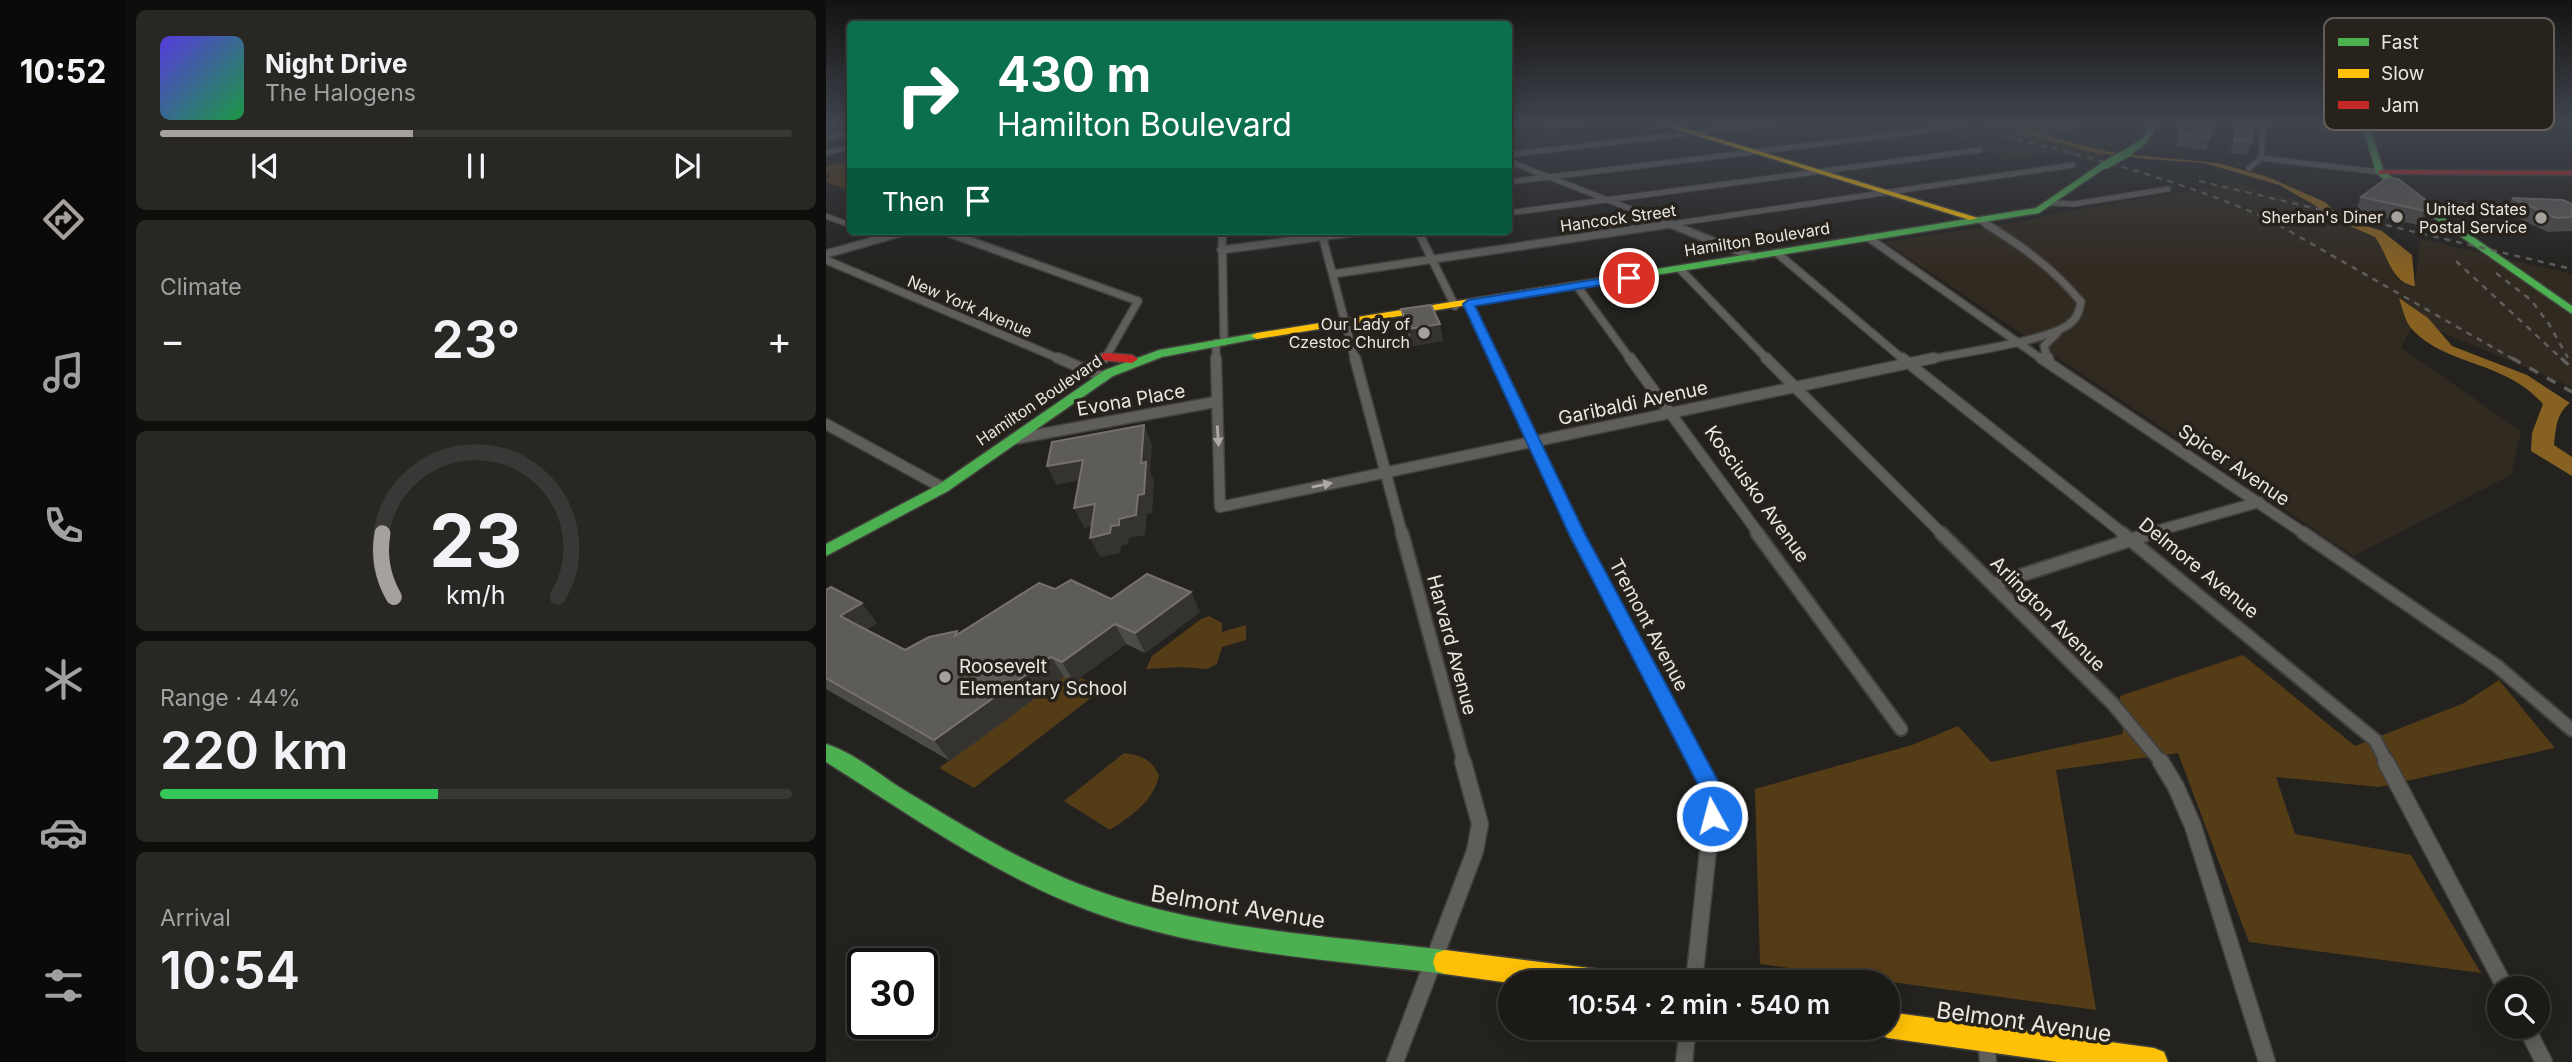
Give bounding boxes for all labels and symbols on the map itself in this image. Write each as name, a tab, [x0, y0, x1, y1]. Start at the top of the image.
legend	[2324, 18, 2554, 130]
text: Fast	[2381, 31, 2419, 54]
text: Slow	[2381, 62, 2424, 85]
text: Jam	[2381, 94, 2419, 117]
place label: United States Postal Service	[2419, 199, 2527, 237]
street label: Hancock Street	[1559, 200, 1677, 236]
place label: Sherban's Diner	[2261, 207, 2383, 227]
marker: Sherban's Diner	[2389, 209, 2405, 225]
marker: United States Postal Service	[2533, 210, 2549, 226]
street label: Hamilton Boulevard	[1683, 218, 1831, 260]
pin	[1599, 248, 1659, 308]
street label: New York Avenue	[905, 271, 1035, 341]
place label: Our Lady of Czestoc Church	[1289, 314, 1410, 352]
marker: Our Lady of Czestoc Church	[1416, 325, 1432, 341]
street label: Hamilton Boulevard	[972, 351, 1106, 449]
street label: Garibaldi Avenue	[1556, 376, 1710, 430]
street label: Evona Place	[1075, 379, 1187, 421]
street label: Spicer Avenue	[2174, 419, 2294, 511]
street label: Kosciusko Avenue	[1700, 421, 1814, 567]
one-way arrow	[1212, 425, 1223, 447]
one-way arrow	[1311, 480, 1333, 491]
street label: Delmore Avenue	[2134, 513, 2264, 623]
street label: Arlington Avenue	[1986, 552, 2110, 676]
street label: Tremont Avenue	[1604, 555, 1694, 695]
street label: Harvard Avenue	[1422, 572, 1482, 718]
place label: Roosevelt Elementary School	[959, 655, 1127, 700]
marker: Roosevelt Elementary School	[937, 669, 953, 685]
position arrow	[1675, 779, 1749, 853]
street label: Belmont Avenue	[1149, 879, 1327, 935]
speed limit sign: 30	[847, 948, 938, 1039]
street label: Belmont Avenue	[1935, 996, 2113, 1048]

